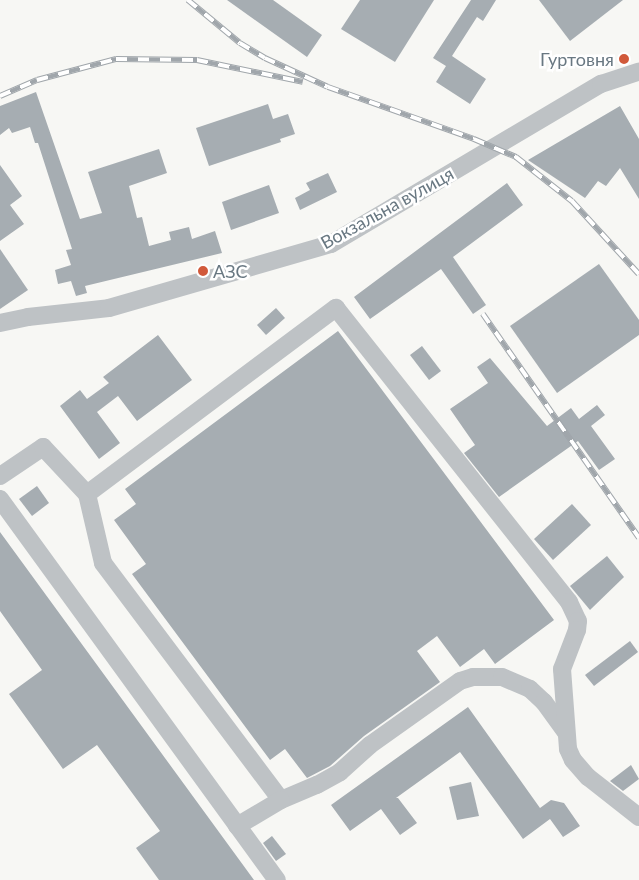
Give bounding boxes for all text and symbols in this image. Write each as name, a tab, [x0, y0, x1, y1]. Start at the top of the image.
place label: Гуртовня	[540, 48, 614, 70]
marker: Гуртовня	[618, 53, 630, 65]
street label: Вокзальна вулиця	[317, 163, 457, 253]
place label: АЗС	[213, 260, 248, 282]
marker: АЗС	[197, 265, 209, 277]

